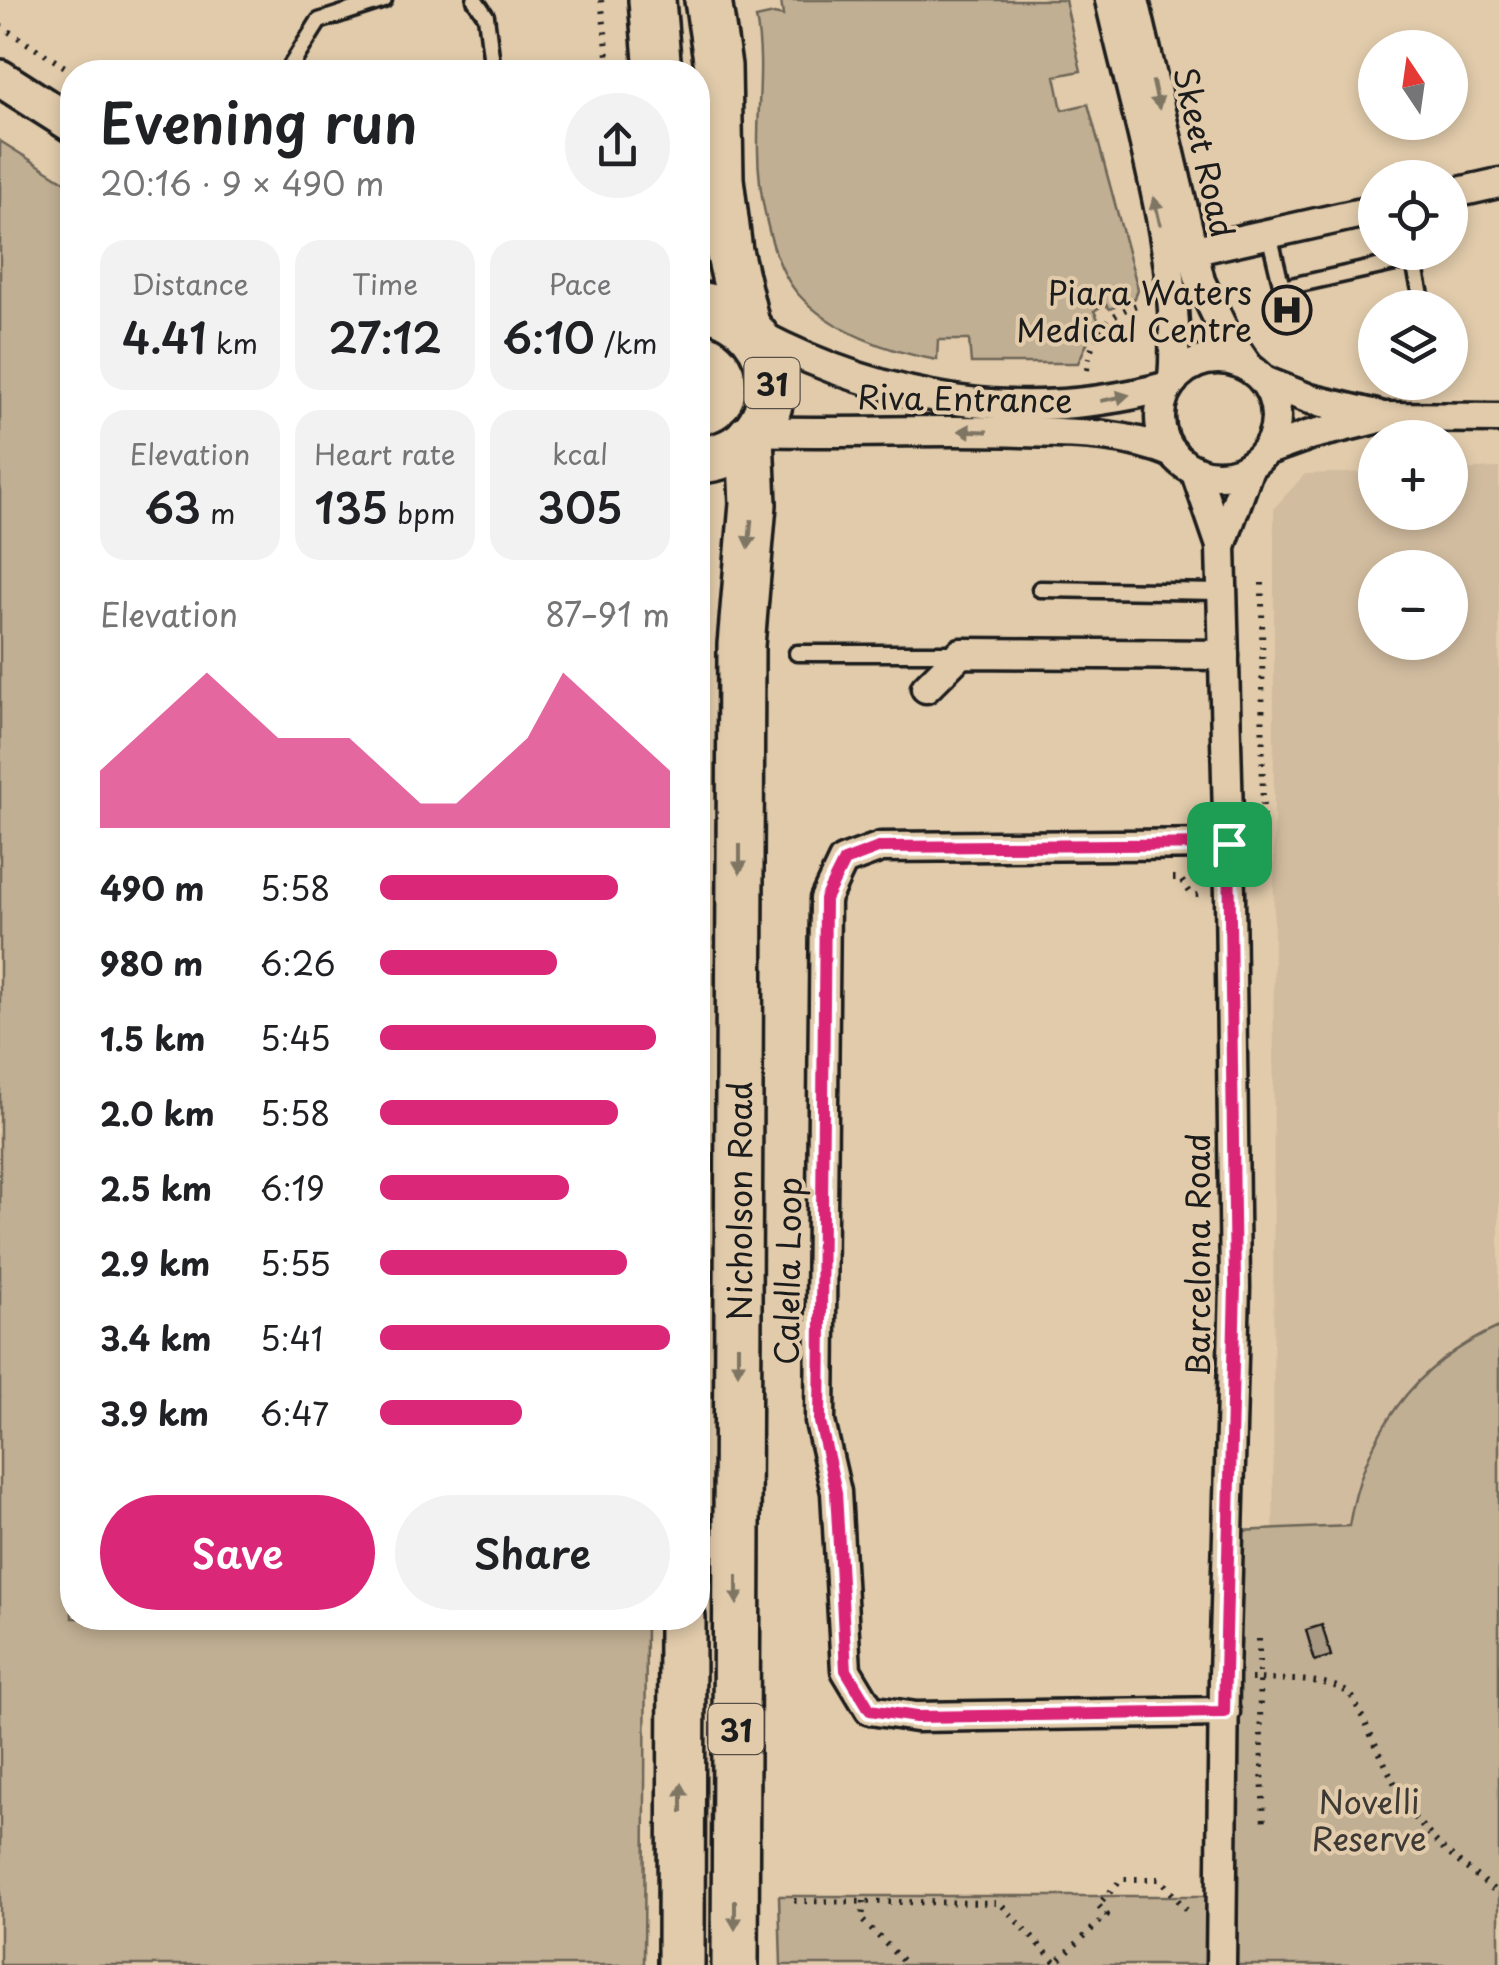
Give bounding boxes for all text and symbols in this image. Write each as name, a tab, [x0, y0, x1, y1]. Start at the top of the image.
north arrow	[1358, 30, 1468, 140]
map controls	[1358, 30, 1468, 660]
street label: Skeet Road	[1162, 62, 1248, 242]
text: Evening run	[100, 80, 418, 163]
one-way arrow	[1149, 80, 1164, 111]
button: share	[565, 93, 670, 198]
text: 20:16 · 9 × 490 m	[100, 159, 384, 207]
button: locate	[1358, 160, 1468, 270]
one-way arrow	[1149, 195, 1165, 226]
text: Distance	[131, 262, 249, 305]
text: Time	[352, 262, 418, 305]
text: Pace	[548, 262, 612, 305]
place label: Piara Waters Medical Centre	[1016, 268, 1252, 353]
hospital icon: Piara Waters Medical Centre	[1261, 284, 1313, 336]
button: layers	[1358, 290, 1468, 400]
text: 4.41	[122, 305, 207, 368]
text: 27:12	[328, 305, 442, 368]
text: 6:10	[502, 305, 595, 368]
text: km	[207, 321, 258, 364]
text: /km	[595, 321, 658, 364]
road number: 31	[744, 358, 800, 408]
street label: Riva Entrance	[857, 372, 1073, 424]
one-way arrow	[1100, 390, 1131, 406]
button: +	[1358, 420, 1468, 530]
one-way arrow	[957, 422, 989, 438]
text: Elevation	[130, 432, 250, 475]
text: Heart rate	[314, 432, 456, 475]
text: kcal	[552, 432, 608, 475]
text: 63	[144, 475, 201, 538]
text: 135	[315, 475, 388, 538]
text: 305	[537, 475, 623, 538]
text: m	[201, 491, 236, 534]
text: bpm	[388, 491, 455, 534]
one-way arrow	[742, 519, 758, 551]
button: −	[1358, 550, 1468, 660]
text: Elevation	[100, 590, 238, 638]
text: 87–91 m	[545, 590, 670, 638]
pin	[1187, 802, 1272, 887]
icon: arrive	[1202, 817, 1257, 872]
one-way arrow	[732, 844, 748, 876]
text: 490 m	[100, 864, 204, 912]
text: 5:58	[260, 864, 330, 912]
text: 980 m	[100, 939, 203, 987]
text: 6:26	[260, 939, 335, 987]
text: 1.5 km	[100, 1014, 205, 1062]
text: 5:45	[260, 1014, 331, 1062]
street label: Nicholson Road	[715, 1081, 763, 1321]
text: 2.0 km	[100, 1089, 215, 1137]
text: 5:58	[260, 1089, 330, 1137]
street label: Barcelona Road	[1173, 1133, 1221, 1377]
text: 2.5 km	[100, 1164, 212, 1212]
text: 6:19	[260, 1164, 325, 1212]
street label: Calella Loop	[761, 1176, 813, 1366]
text: 2.9 km	[100, 1239, 210, 1287]
text: 5:55	[260, 1239, 331, 1287]
text: 3.4 km	[100, 1314, 211, 1362]
text: 5:41	[260, 1314, 323, 1362]
one-way arrow	[730, 1344, 746, 1376]
text: 3.9 km	[100, 1389, 209, 1437]
text: 6:47	[260, 1389, 329, 1437]
button: Save	[100, 1495, 375, 1610]
button: Share	[395, 1495, 670, 1610]
one-way arrow	[729, 1574, 745, 1606]
road number: 31	[708, 1704, 764, 1754]
park label: Novelli Reserve	[1311, 1777, 1427, 1862]
one-way arrow	[674, 1781, 690, 1813]
one-way arrow	[727, 1899, 743, 1931]

